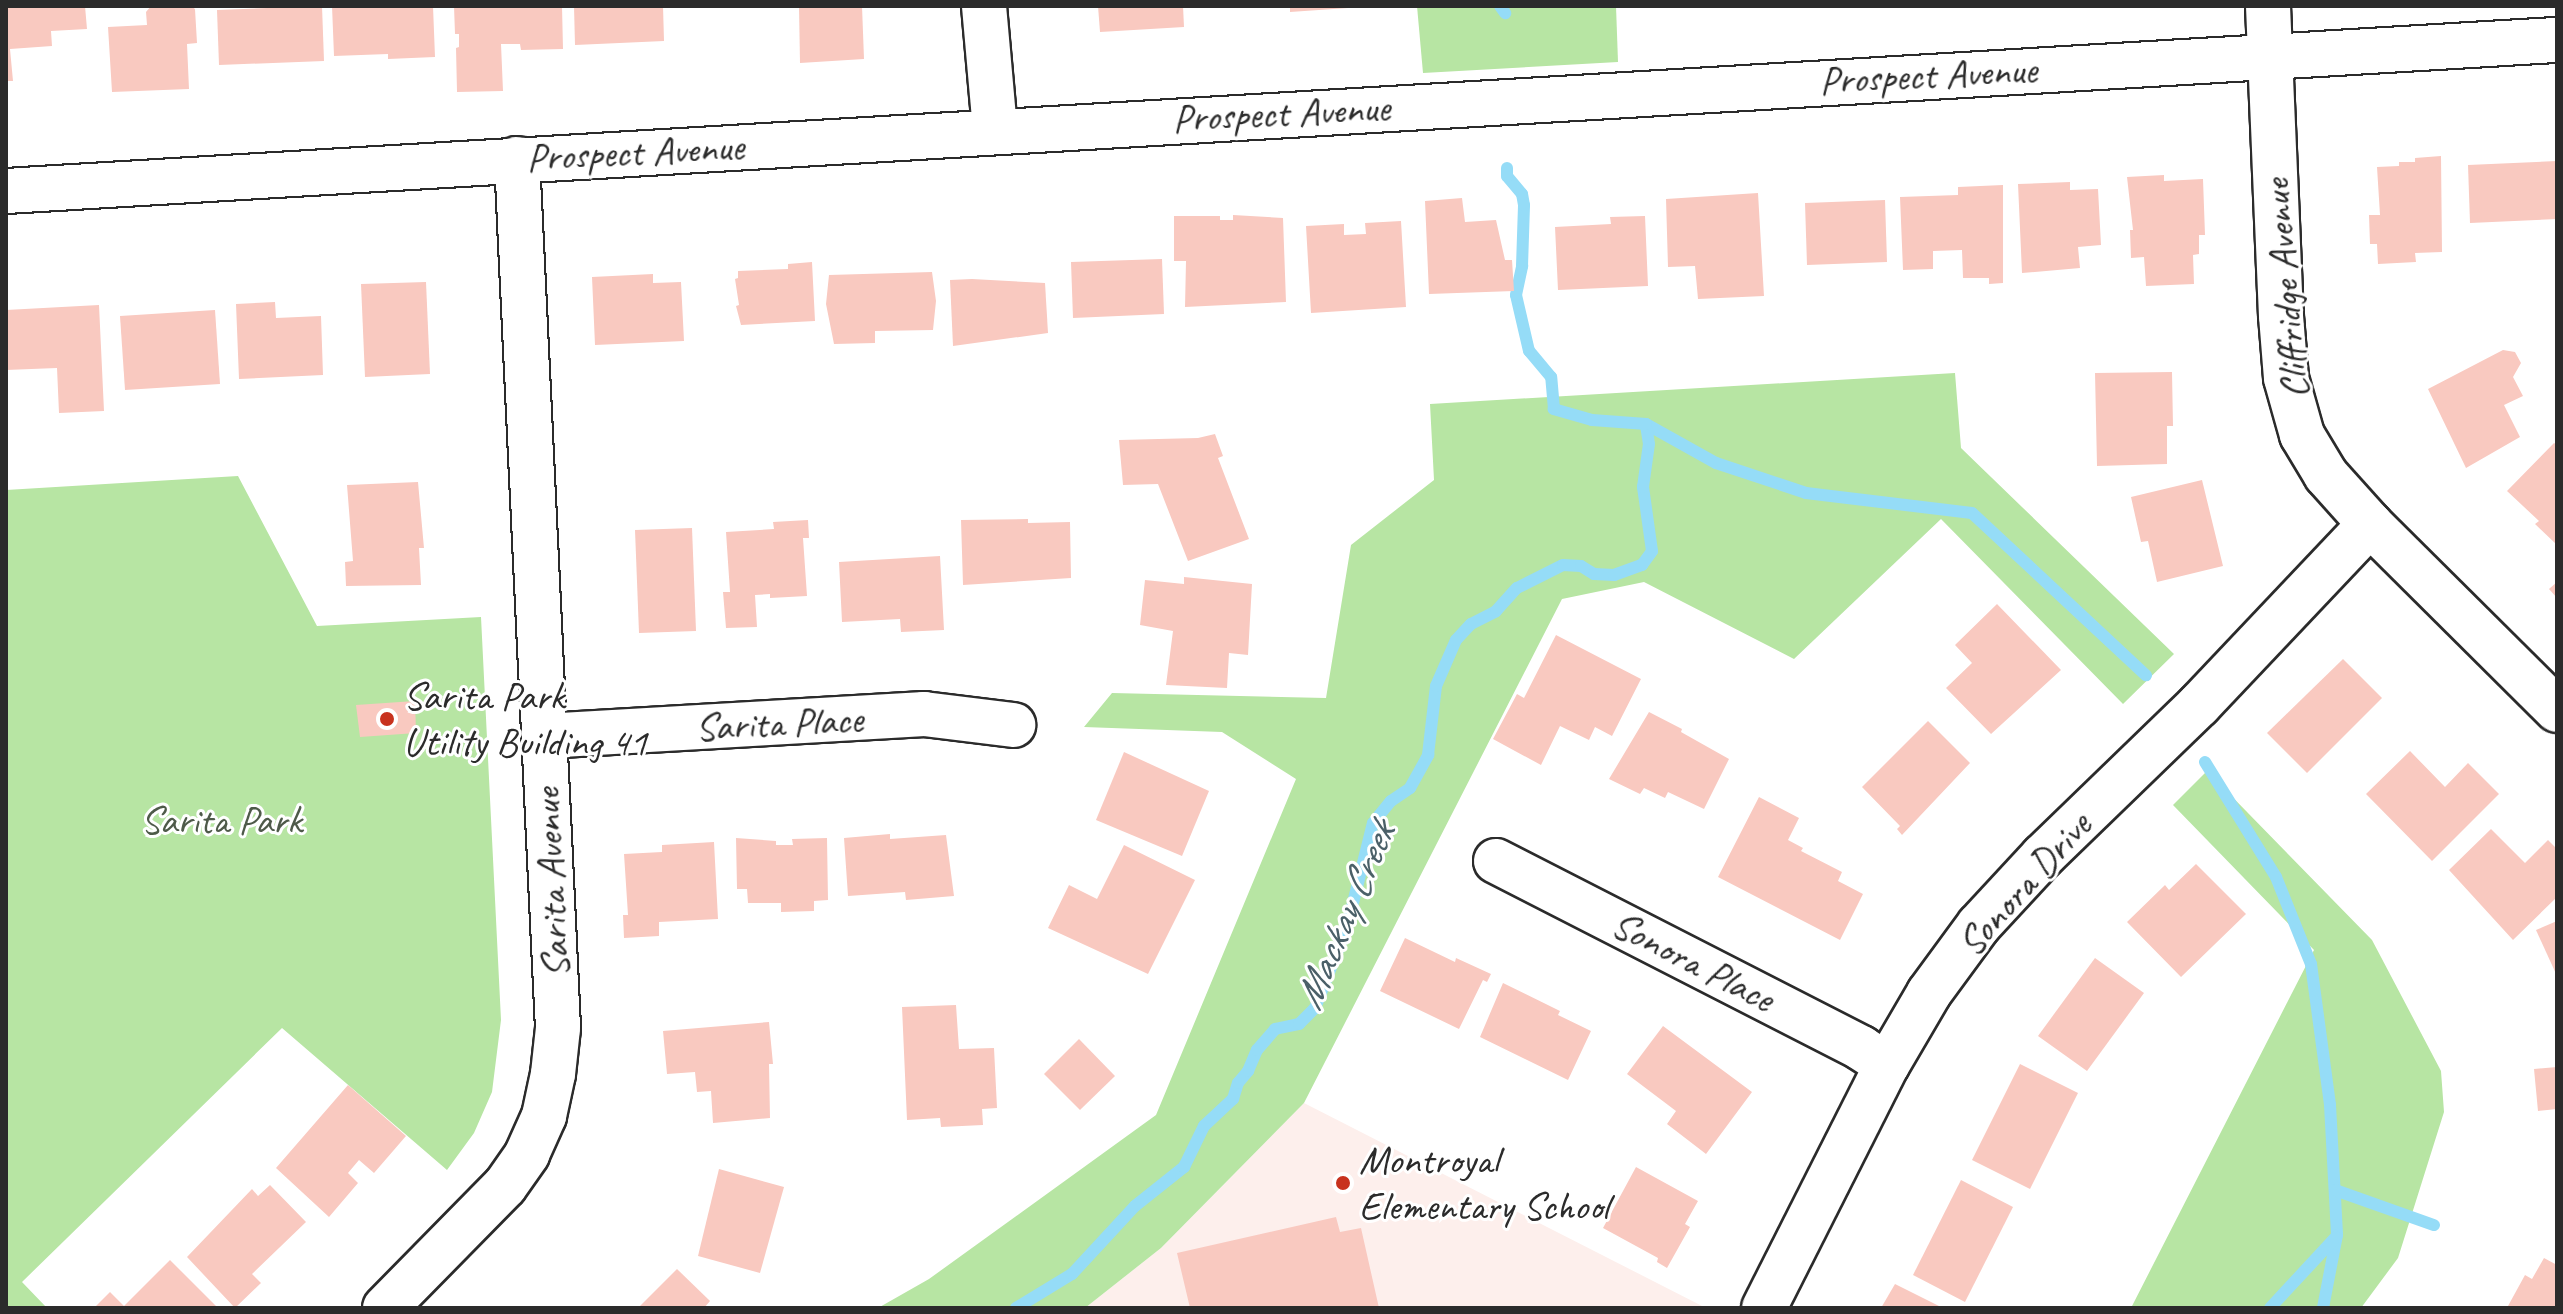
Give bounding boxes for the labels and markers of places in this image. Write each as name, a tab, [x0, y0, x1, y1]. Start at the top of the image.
place label: Sarita Park Utility Building 41	[403, 672, 647, 766]
marker: Sarita Park Utility Building 41	[378, 710, 396, 728]
place label: Montroyal Elementary School	[1359, 1136, 1609, 1230]
marker: Montroyal Elementary School	[1334, 1174, 1352, 1192]

